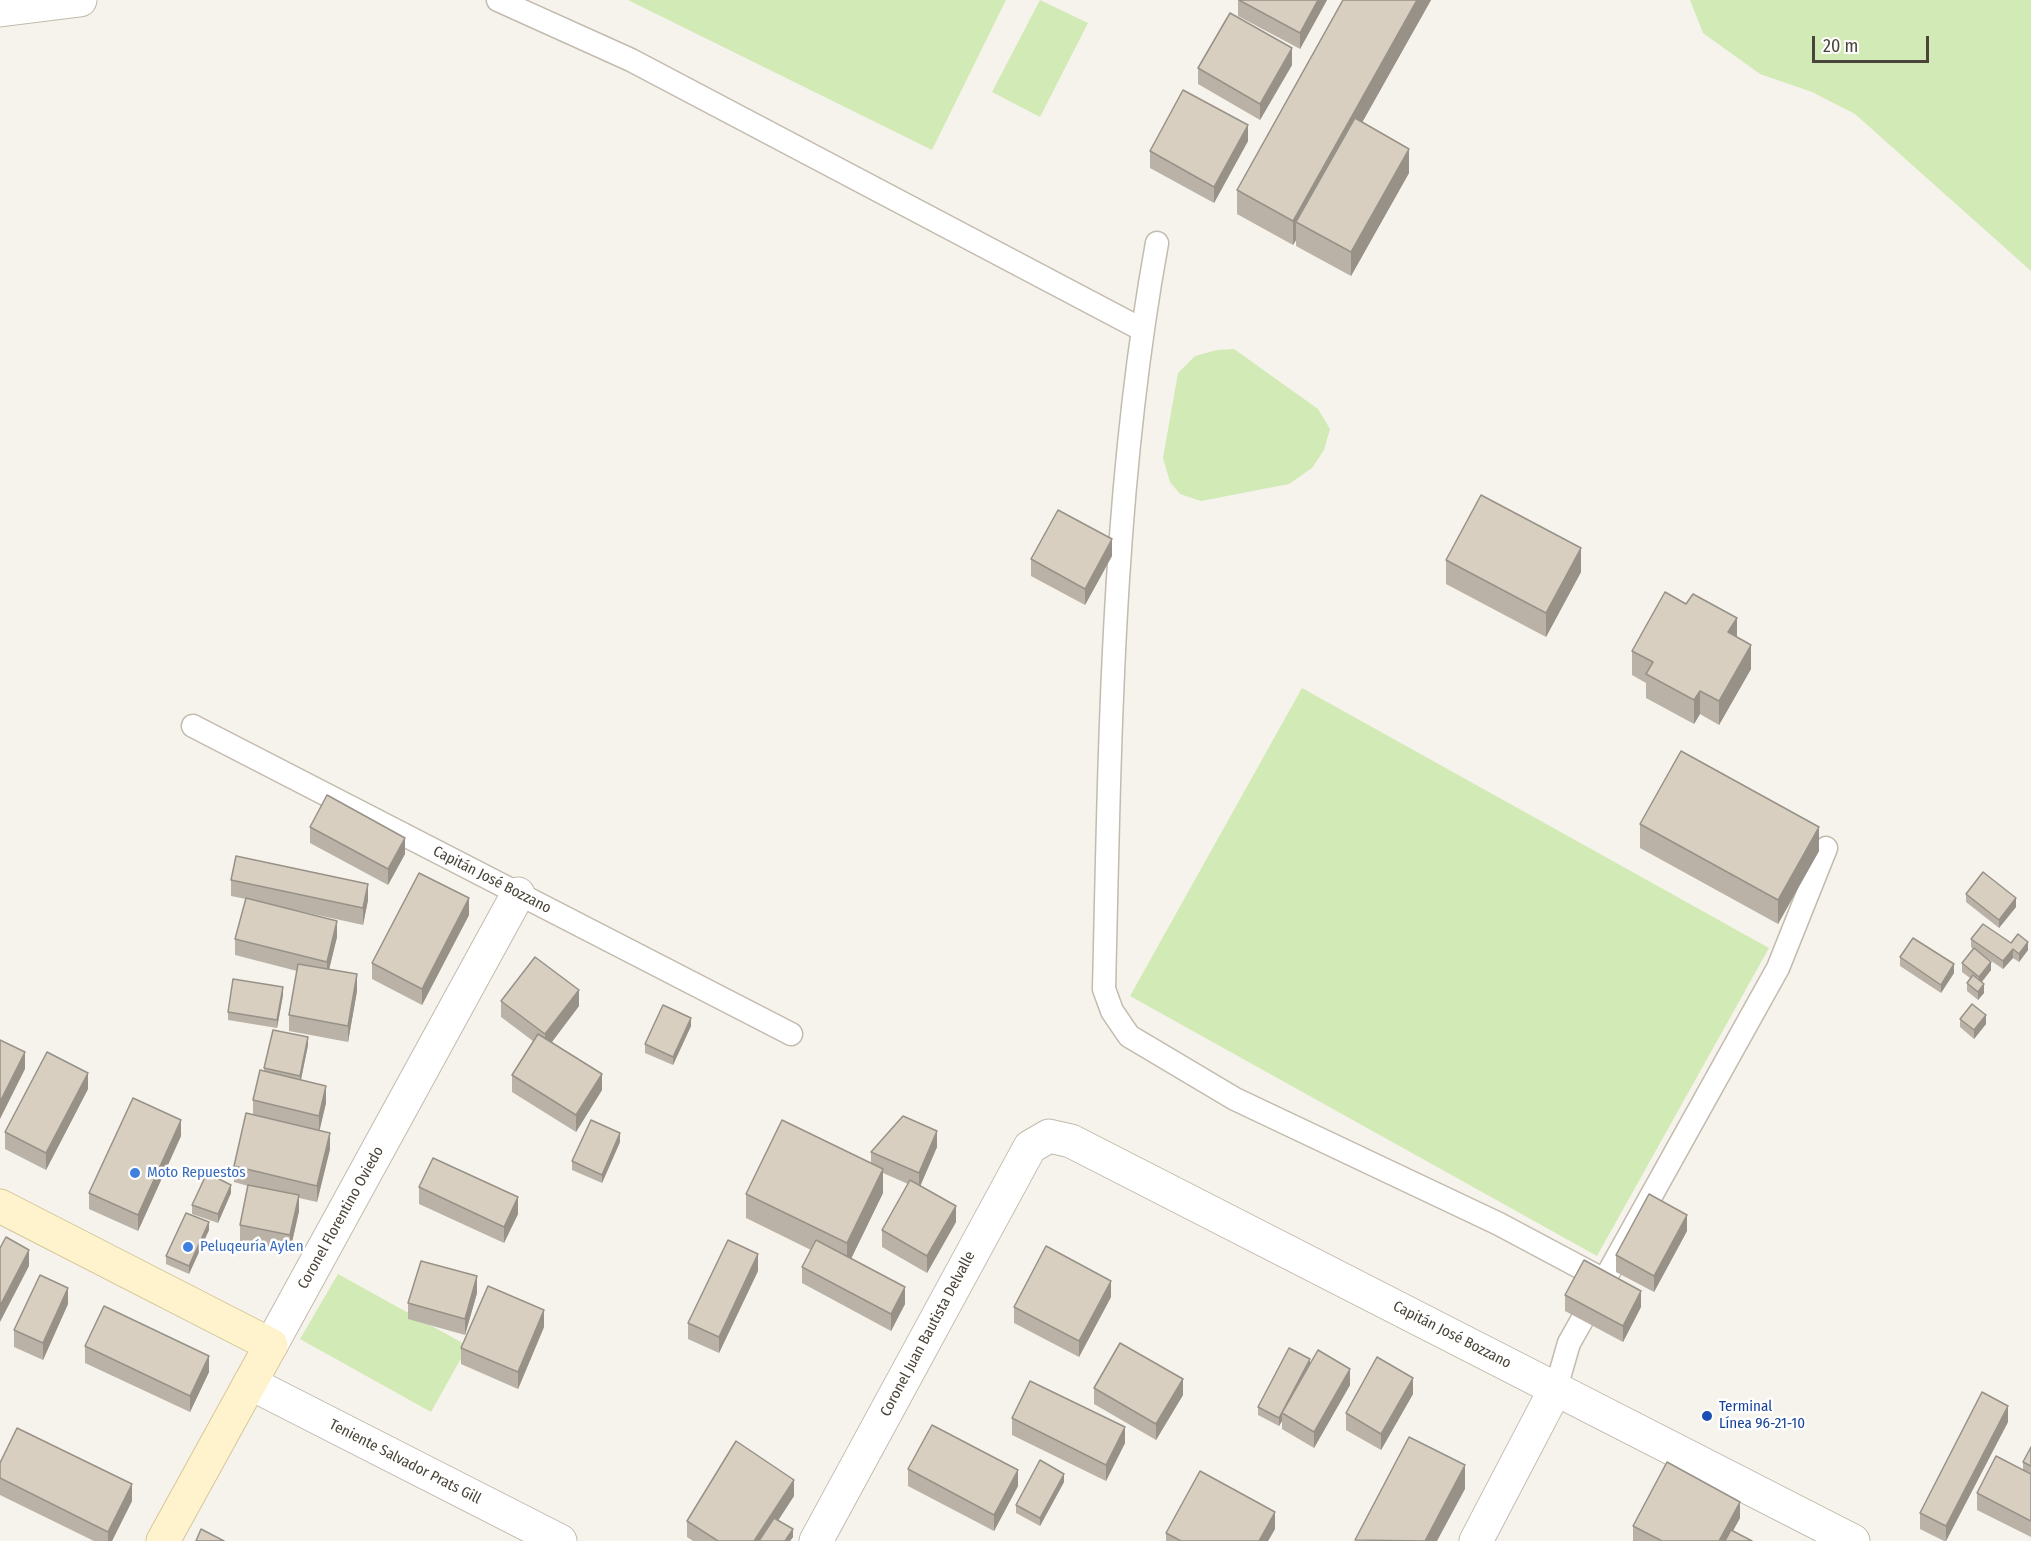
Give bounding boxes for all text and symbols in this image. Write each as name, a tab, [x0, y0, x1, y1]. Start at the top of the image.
scale bar	[1815, 24, 1932, 62]
text: 20 m	[1823, 35, 1858, 57]
street label: Capitán José Bozzano	[430, 842, 554, 918]
street label: Coronel Florentino Oviedo	[294, 1144, 388, 1292]
place label: Moto Repuestos	[147, 1164, 246, 1182]
marker: Moto Repuestos	[128, 1166, 142, 1180]
place label: Peluqeuría Aylen	[200, 1238, 304, 1256]
marker: Peluqeuría Aylen	[181, 1240, 195, 1254]
street label: Coronel Juan Bautista Delvalle	[877, 1248, 979, 1420]
street label: Capitán José Bozzano	[1390, 1297, 1514, 1373]
place label: Terminal Línea 96-21-10	[1719, 1398, 1805, 1433]
marker: Terminal Línea 96-21-10	[1700, 1409, 1714, 1423]
street label: Teniente Salvador Prats Gill	[326, 1416, 484, 1508]

